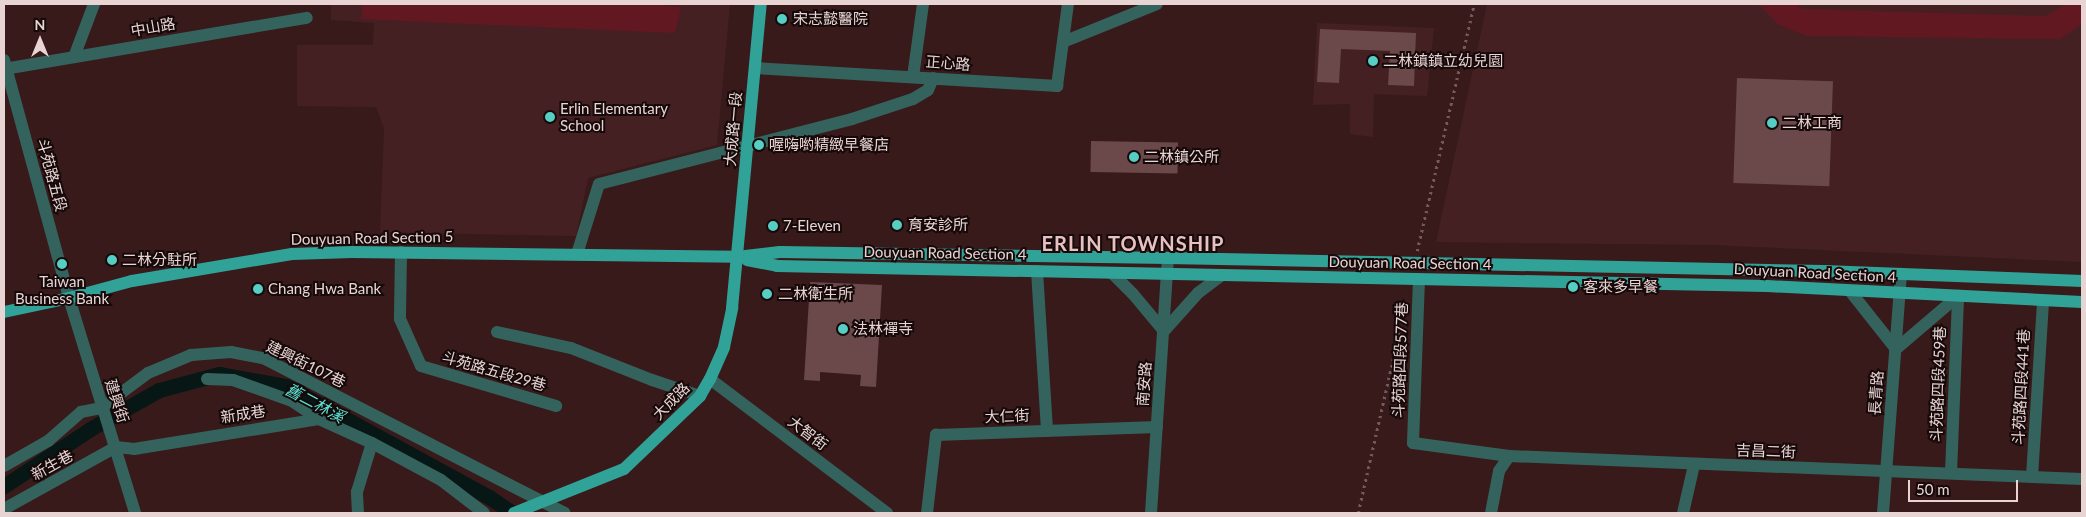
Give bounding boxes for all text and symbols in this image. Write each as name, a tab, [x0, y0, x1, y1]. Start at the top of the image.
place label: 宋志懿醫院	[793, 10, 868, 28]
marker: 宋志懿醫院	[775, 12, 789, 26]
street label: 中山路	[129, 14, 177, 40]
north arrow	[15, 15, 65, 65]
text: N	[35, 16, 45, 33]
street label: 正心路	[925, 52, 971, 74]
place label: 二林鎮鎮立幼兒園	[1383, 52, 1503, 70]
marker: 二林鎮鎮立幼兒園	[1367, 55, 1379, 67]
street label: 大成路一段	[721, 91, 745, 167]
place label: Erlin Elementary School	[560, 99, 668, 134]
marker: Erlin Elementary School	[544, 111, 556, 123]
place label: 二林工商	[1782, 114, 1842, 132]
marker: 二林工商	[1766, 117, 1778, 129]
street label: 斗苑路五段	[34, 136, 70, 214]
place label: 喔嗨喲精緻早餐店	[769, 136, 889, 154]
marker: 喔嗨喲精緻早餐店	[753, 139, 765, 151]
place label: 二林鎮公所	[1144, 148, 1219, 166]
marker: 二林鎮公所	[1128, 151, 1140, 163]
place label: 育安診所	[908, 216, 968, 234]
place label: 7-Eleven	[783, 217, 841, 235]
marker: 育安診所	[890, 218, 904, 232]
marker: 7-Eleven	[767, 220, 779, 232]
street label: Douyuan Road Section 5	[290, 228, 454, 248]
district label: ERLIN TOWNSHIP	[1040, 231, 1226, 255]
street label: Douyuan Road Section 4	[863, 243, 1027, 263]
place label: 二林分駐所	[122, 251, 197, 269]
street label: Douyuan Road Section 4	[1328, 253, 1492, 273]
marker: 二林分駐所	[106, 254, 118, 266]
marker: Taiwan Business Bank	[56, 258, 68, 270]
street label: Douyuan Road Section 4	[1733, 260, 1897, 286]
place label: Taiwan Business Bank	[15, 272, 109, 307]
place label: 客來多早餐	[1583, 278, 1658, 296]
place label: Chang Hwa Bank	[268, 280, 381, 298]
marker: 客來多早餐	[1567, 281, 1579, 293]
marker: Chang Hwa Bank	[252, 283, 264, 295]
place label: 二林衛生所	[778, 285, 853, 303]
marker: 二林衛生所	[760, 287, 774, 301]
street label: 斗苑路四段577巷	[1389, 302, 1411, 418]
place label: 法林禪寺	[853, 320, 913, 338]
marker: 法林禪寺	[837, 323, 849, 335]
street label: 斗苑路四段459巷	[1927, 326, 1949, 442]
street label: 斗苑路四段441巷	[2009, 329, 2033, 445]
street label: 建興街107巷	[263, 337, 349, 391]
street label: 斗苑路五段29巷	[440, 348, 548, 394]
street label: 南安路	[1133, 361, 1155, 407]
street label: 長青路	[1865, 370, 1887, 416]
street label: 建興街	[101, 377, 133, 425]
street label: 大成路	[649, 379, 693, 423]
water label: 舊二林溪	[282, 380, 348, 426]
street label: 新成巷	[219, 402, 267, 426]
street label: 大仁街	[984, 406, 1030, 426]
street label: 大智街	[785, 412, 831, 454]
street label: 吉昌二街	[1736, 441, 1796, 461]
street label: 新生巷	[28, 446, 76, 484]
scale bar	[1911, 470, 2021, 502]
text: 50 m	[1916, 480, 1950, 498]

